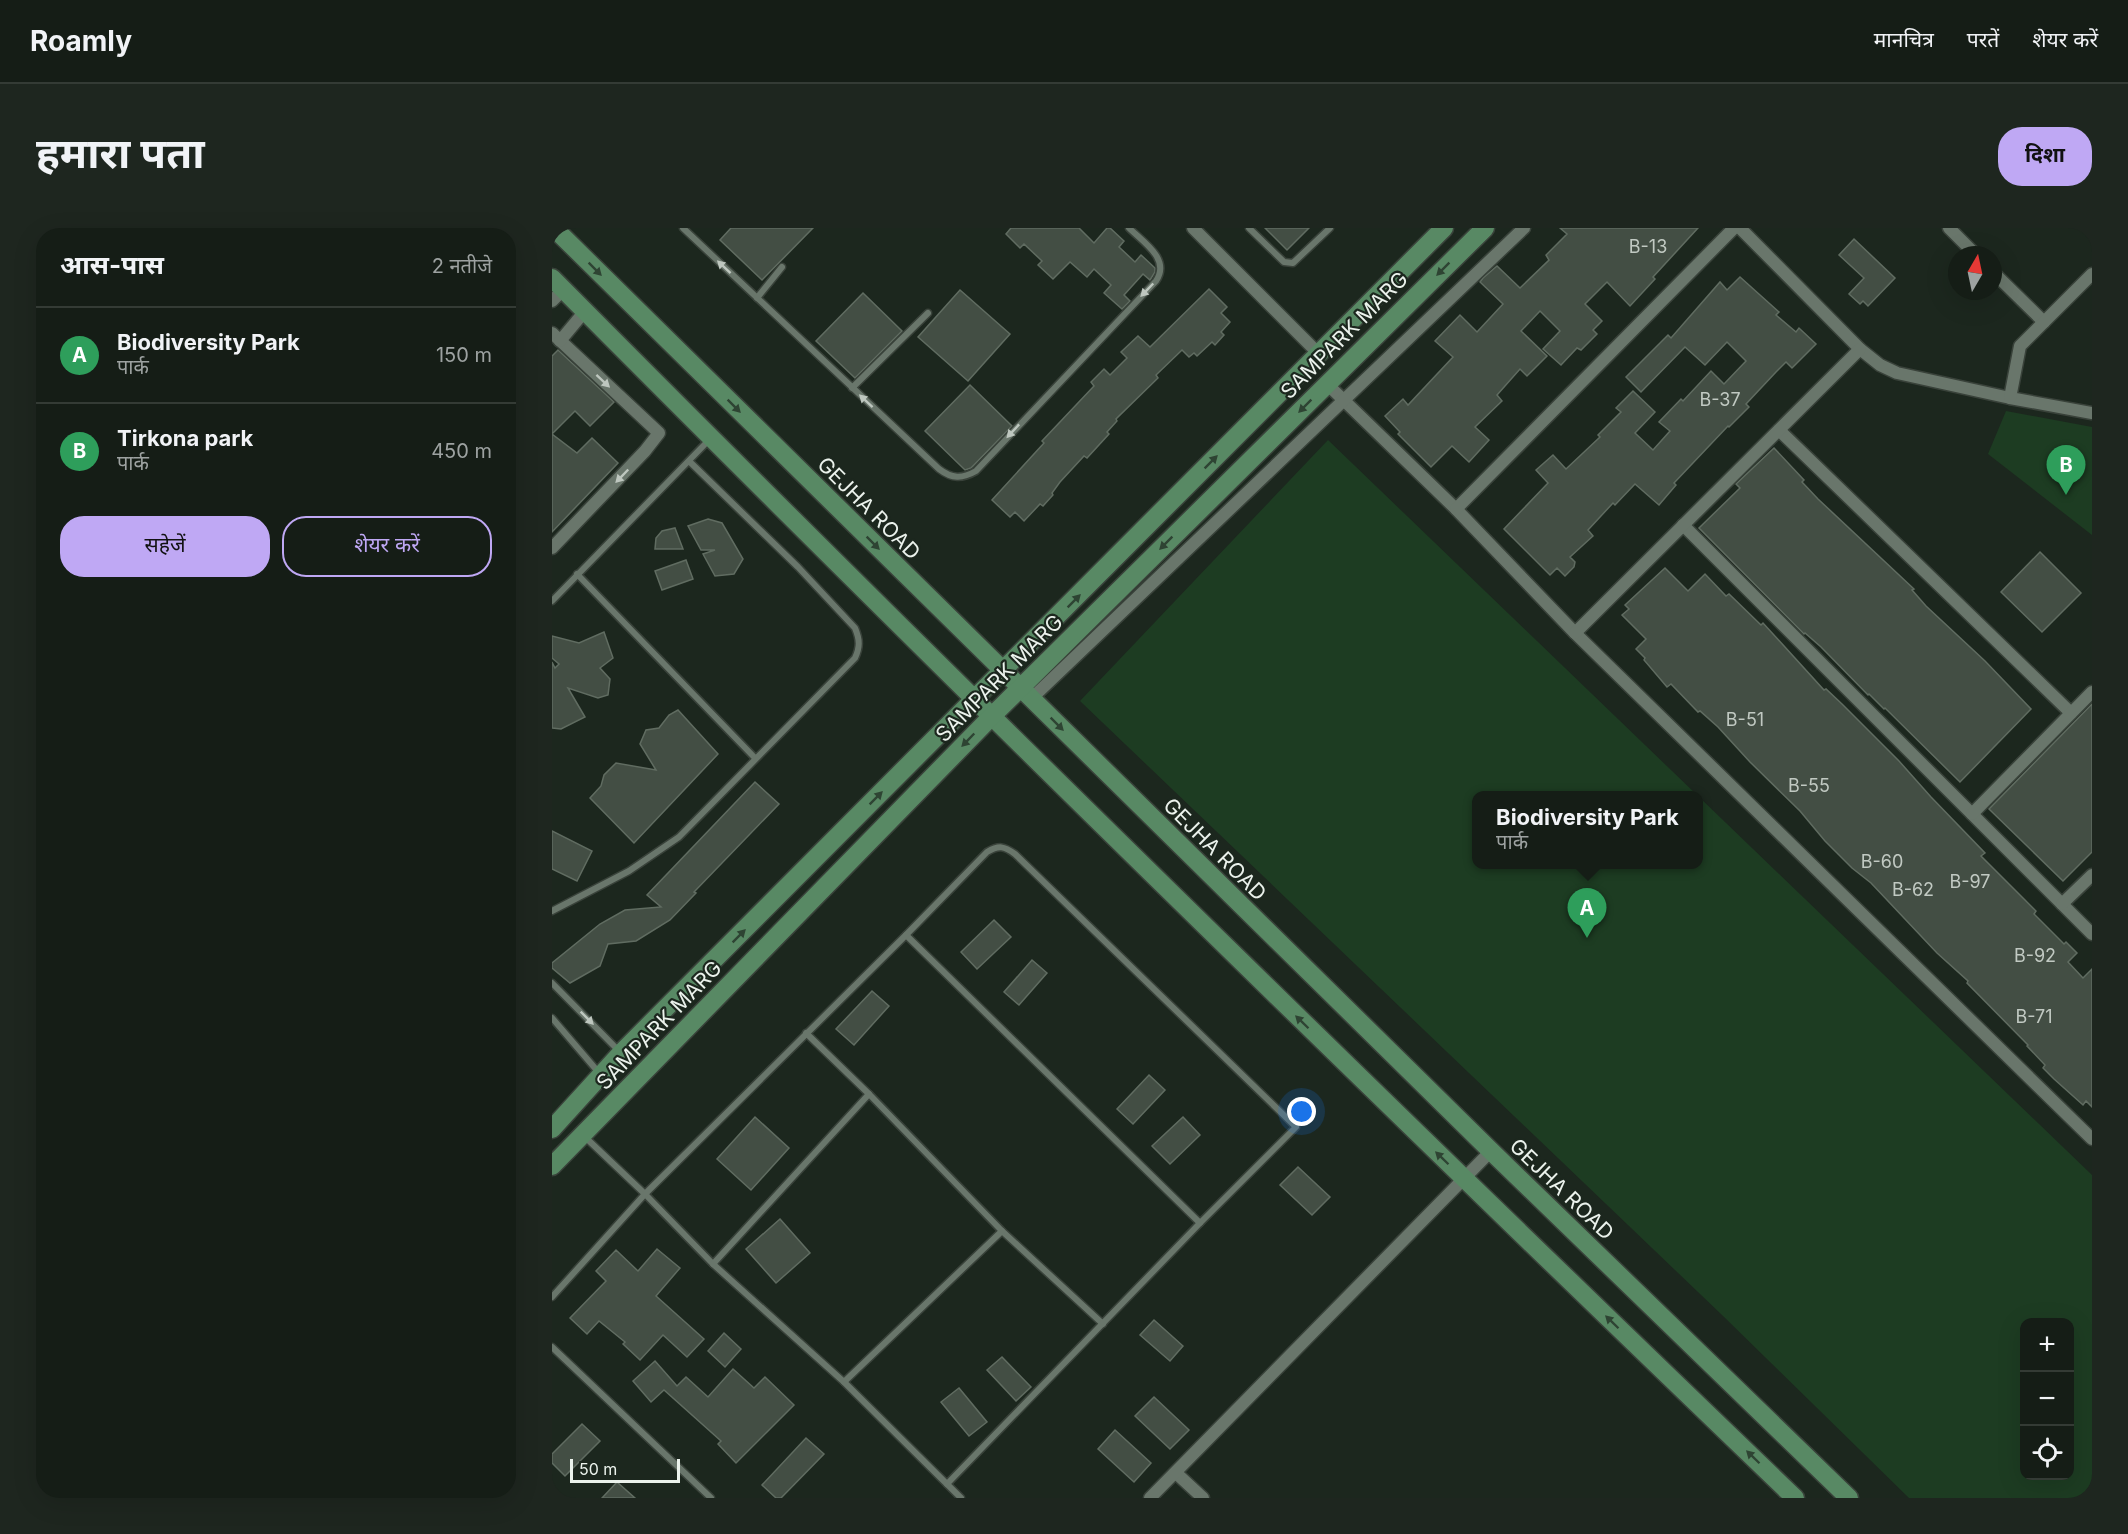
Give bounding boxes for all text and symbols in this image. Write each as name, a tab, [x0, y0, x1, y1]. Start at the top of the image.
text: Roamly	[30, 24, 132, 58]
text: मानचित्र	[1874, 27, 1934, 52]
text: परतें	[1967, 27, 1999, 52]
text: शेयर करें	[2032, 27, 2098, 52]
text: हमारा पता	[36, 127, 205, 178]
button: दिशा	[1998, 127, 2092, 186]
house number: B-13	[1629, 236, 1667, 257]
north arrow	[1948, 246, 2002, 300]
text: आस-पास	[60, 249, 164, 280]
text: 2 नतीजे	[432, 254, 492, 278]
one-way arrow	[717, 260, 732, 274]
one-way arrow	[588, 262, 603, 276]
one-way arrow	[1437, 262, 1451, 276]
street label: SAMPARK MARG	[1275, 266, 1413, 404]
one-way arrow	[1141, 282, 1155, 296]
text: Biodiversity Park	[117, 329, 300, 355]
text: A	[72, 343, 87, 367]
text: 150 m	[436, 343, 492, 367]
text: पार्क	[117, 355, 149, 379]
one-way arrow	[595, 374, 610, 387]
house number: B-37	[1699, 389, 1741, 410]
one-way arrow	[859, 395, 874, 408]
one-way arrow	[727, 399, 742, 413]
one-way arrow	[1298, 399, 1312, 413]
one-way arrow	[1007, 423, 1020, 438]
text: Tirkona park	[117, 425, 253, 451]
text: B	[73, 439, 86, 463]
text: 450 m	[431, 439, 492, 463]
pin: B	[2046, 446, 2086, 495]
text: पार्क	[117, 451, 149, 475]
street label: GEJHA ROAD	[813, 452, 925, 564]
one-way arrow	[1204, 456, 1218, 470]
one-way arrow	[615, 468, 629, 482]
button: सहेजें	[60, 516, 270, 577]
button: शेयर करें	[282, 516, 492, 577]
one-way arrow	[865, 536, 879, 550]
one-way arrow	[1160, 536, 1174, 550]
one-way arrow	[1066, 594, 1080, 608]
street label: SAMPARK MARG	[930, 609, 1068, 747]
house number: B-51	[1726, 709, 1764, 730]
one-way arrow	[1049, 717, 1064, 731]
one-way arrow	[961, 732, 975, 747]
house number: B-55	[1788, 775, 1830, 796]
one-way arrow	[869, 791, 883, 805]
popup	[1472, 791, 1703, 869]
street label: GEJHA ROAD	[1159, 793, 1271, 905]
text: Biodiversity Park	[1496, 804, 1679, 830]
text: पार्क	[1496, 830, 1528, 854]
house number: B-60	[1861, 851, 1903, 872]
house number: B-97	[1949, 871, 1991, 892]
house number: B-62	[1892, 879, 1934, 900]
pin: A	[1568, 888, 1606, 938]
one-way arrow	[731, 929, 745, 943]
house number: B-92	[2014, 945, 2056, 966]
street label: SAMPARK MARG	[591, 955, 727, 1095]
house number: B-71	[2015, 1006, 2053, 1027]
one-way arrow	[579, 1011, 593, 1025]
one-way arrow	[1296, 1015, 1310, 1029]
your location	[1287, 1097, 1316, 1126]
street label: GEJHA ROAD	[1505, 1133, 1619, 1245]
one-way arrow	[1434, 1151, 1449, 1165]
one-way arrow	[1606, 1316, 1620, 1330]
map controls	[2020, 1318, 2074, 1480]
button: +	[2020, 1318, 2074, 1372]
button: −	[2020, 1372, 2074, 1426]
button: locate	[2020, 1426, 2074, 1480]
one-way arrow	[1746, 1451, 1760, 1465]
scale bar	[570, 1456, 680, 1484]
text: 50 m	[579, 1459, 617, 1479]

